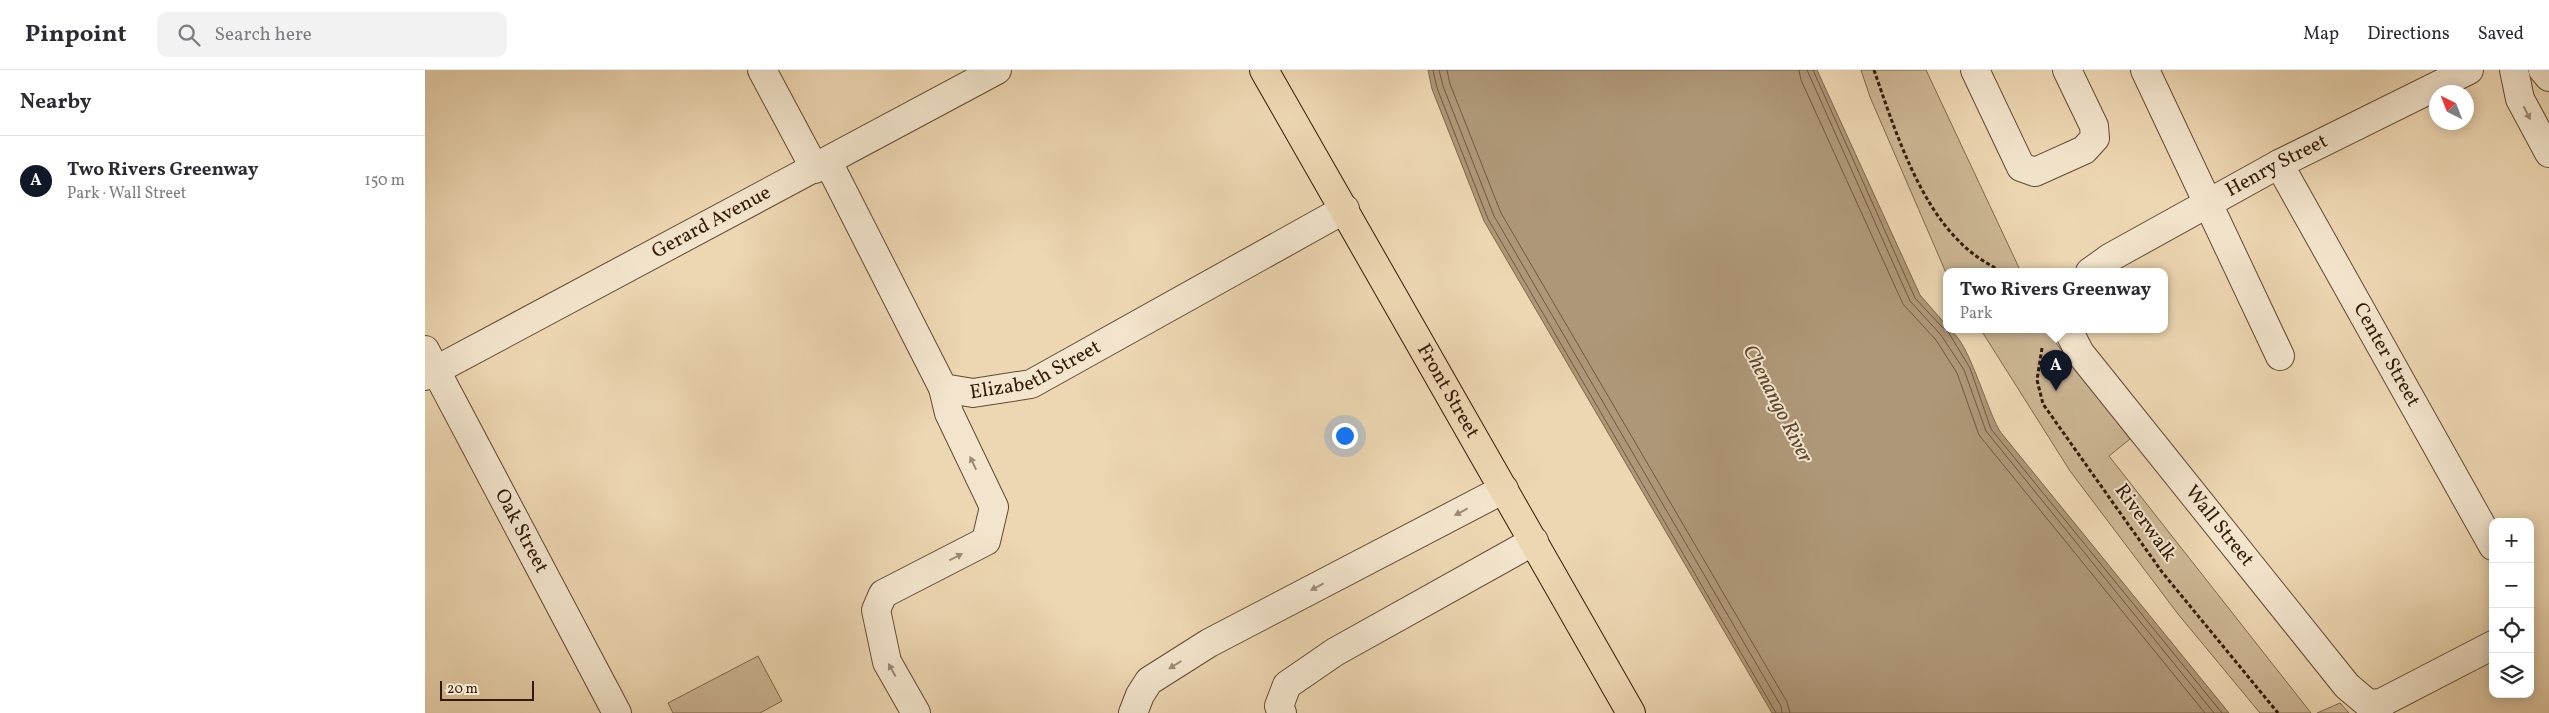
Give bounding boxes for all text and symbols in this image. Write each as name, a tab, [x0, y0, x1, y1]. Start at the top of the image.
search box	[157, 12, 507, 57]
text: Pinpoint	[25, 18, 127, 52]
icon: search	[175, 21, 203, 49]
text: Search here	[215, 22, 312, 48]
text: Map	[2303, 22, 2339, 47]
text: Directions	[2367, 22, 2450, 47]
text: Saved	[2478, 22, 2524, 47]
north arrow	[2429, 85, 2474, 130]
text: Nearby	[20, 88, 91, 117]
one-way arrow	[2523, 106, 2531, 120]
street label: Henry Street	[2221, 128, 2333, 205]
text: Two Rivers Greenway	[67, 157, 258, 183]
text: A	[30, 170, 42, 192]
text: 150 m	[364, 170, 405, 192]
street label: Gerard Avenue	[647, 179, 776, 266]
text: Park · Wall Street	[67, 183, 186, 205]
popup	[1943, 268, 2168, 333]
text: Two Rivers Greenway	[1960, 277, 2151, 303]
street label: Center Street	[2346, 298, 2427, 412]
text: Park	[1960, 303, 1993, 325]
street label: Elizabeth Street	[968, 334, 1106, 407]
street label: Front Street	[1409, 339, 1486, 444]
water label: Chenango River	[1735, 340, 1819, 468]
pin: A	[2040, 350, 2072, 391]
your location	[1332, 423, 1358, 449]
one-way arrow	[969, 456, 977, 470]
street label: Riverwalk	[2107, 478, 2183, 568]
street label: Wall Street	[2178, 480, 2260, 573]
street label: Oak Street	[487, 484, 555, 578]
one-way arrow	[1454, 508, 1468, 516]
map controls	[2489, 518, 2534, 698]
button: +	[2489, 518, 2534, 563]
one-way arrow	[949, 553, 963, 561]
button: −	[2489, 563, 2534, 608]
one-way arrow	[1310, 583, 1324, 591]
button: locate	[2489, 608, 2534, 653]
button: layers	[2489, 653, 2534, 698]
one-way arrow	[1168, 661, 1181, 670]
one-way arrow	[888, 663, 896, 678]
scale bar	[440, 678, 534, 701]
text: 20 m	[447, 680, 478, 699]

